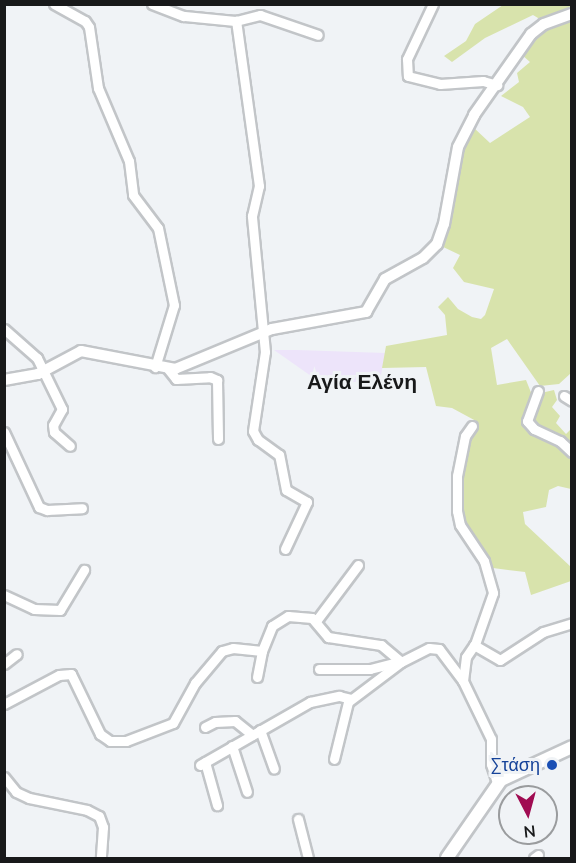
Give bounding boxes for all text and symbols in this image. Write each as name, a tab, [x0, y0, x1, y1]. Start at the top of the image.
district label: Αγία Ελένη	[307, 369, 417, 395]
place label: Στάση	[491, 754, 540, 776]
marker: Στάση	[545, 758, 559, 772]
north arrow	[498, 785, 558, 845]
text: N	[523, 819, 537, 842]

